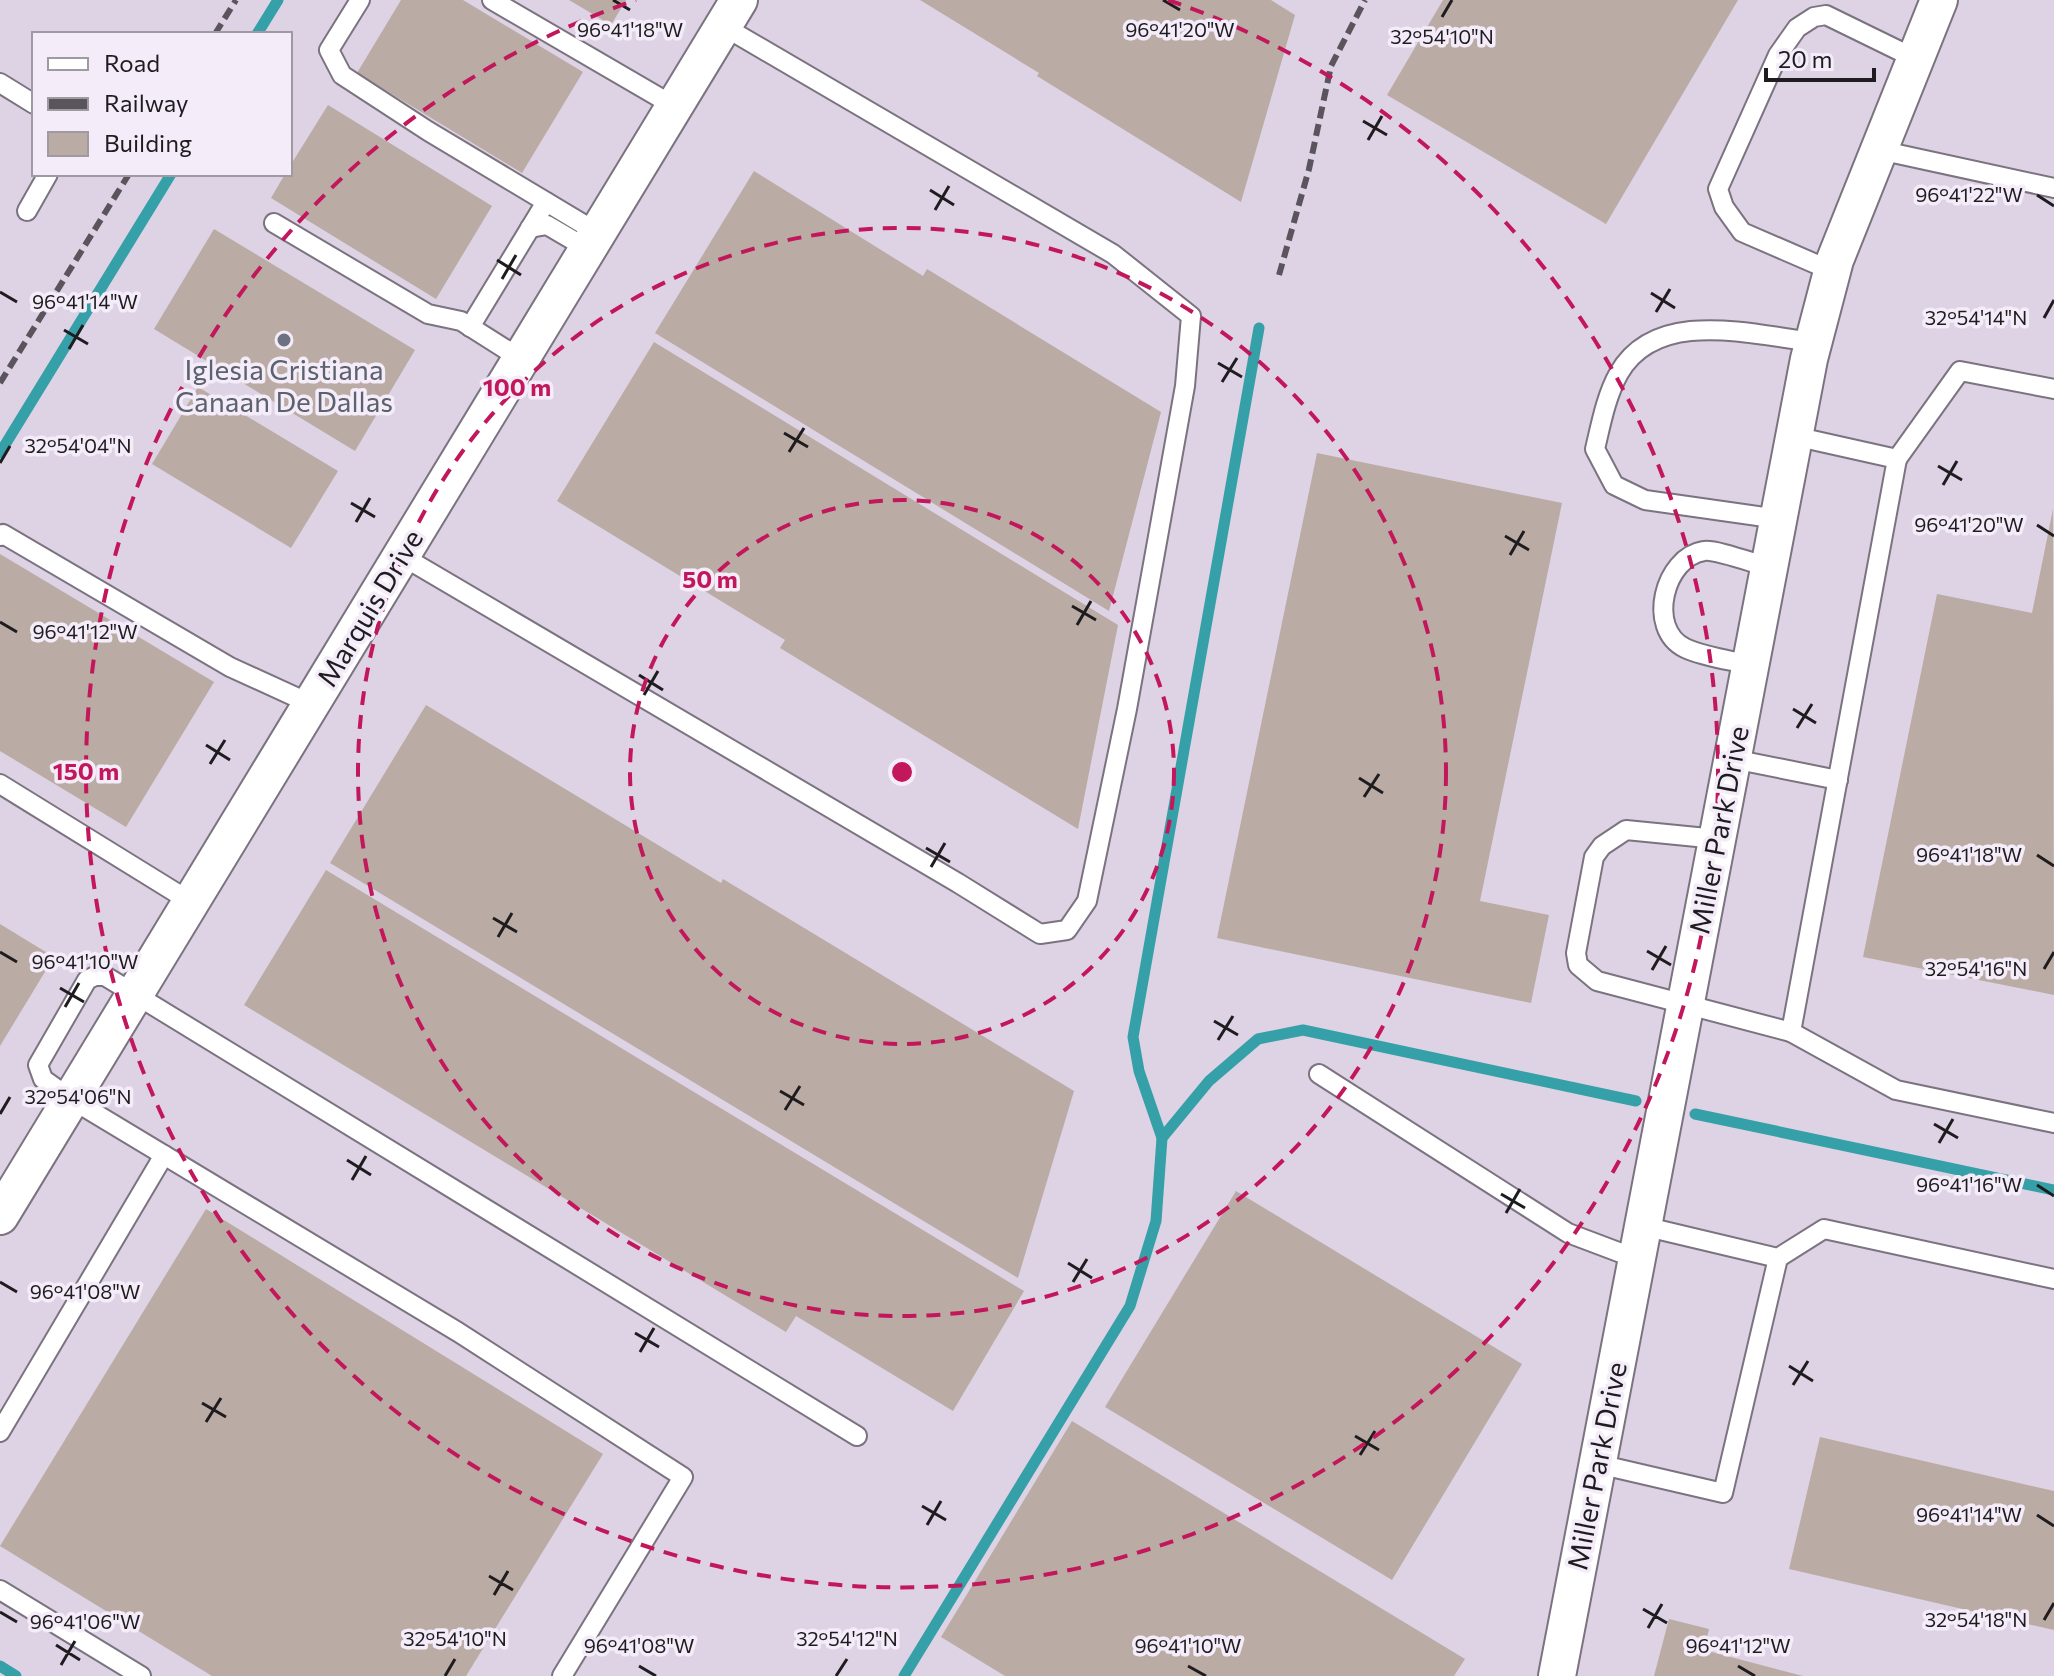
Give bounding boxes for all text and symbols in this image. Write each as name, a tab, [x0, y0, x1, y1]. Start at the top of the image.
text: 96°41'18"W	[577, 17, 683, 41]
text: 96°41'20"W	[1125, 17, 1235, 41]
text: 32°54'10"N	[1390, 24, 1494, 48]
legend	[32, 32, 292, 176]
scale bar	[1766, 32, 1874, 82]
text: 20 m	[1778, 44, 1832, 73]
text: Road	[104, 48, 160, 77]
text: Railway	[104, 88, 189, 117]
text: Building	[104, 128, 192, 157]
text: 96°41'22"W	[1915, 182, 2023, 206]
text: 96°41'14"W	[32, 289, 138, 313]
text: 32°54'14"N	[1925, 305, 2027, 329]
marker: Iglesia Cristiana Canaan De Dallas	[275, 331, 293, 349]
place label: Iglesia Cristiana Canaan De Dallas	[175, 352, 393, 418]
text: 100 m	[483, 372, 551, 401]
text: 32°54'04"N	[24, 433, 132, 457]
text: 96°41'20"W	[1914, 512, 2024, 536]
street label: Marquis Drive	[309, 523, 429, 692]
text: 50 m	[682, 564, 738, 593]
text: 96°41'12"W	[32, 619, 138, 643]
street label: Miller Park Drive	[1681, 723, 1755, 937]
text: 150 m	[53, 756, 119, 785]
centre of rings	[888, 758, 916, 786]
text: 96°41'18"W	[1916, 842, 2022, 866]
text: 96°41'10"W	[31, 949, 139, 973]
text: 32°54'16"N	[1925, 956, 2027, 980]
text: 32°54'06"N	[24, 1084, 132, 1108]
text: 96°41'16"W	[1916, 1172, 2022, 1196]
text: 96°41'08"W	[30, 1279, 140, 1303]
street label: Miller Park Drive	[1559, 1359, 1633, 1573]
text: 96°41'14"W	[1916, 1502, 2022, 1526]
text: 32°54'18"N	[1925, 1607, 2027, 1631]
text: 96°41'06"W	[30, 1609, 140, 1633]
text: 32°54'10"N	[403, 1626, 507, 1650]
text: 32°54'12"N	[796, 1626, 898, 1650]
text: 96°41'08"W	[584, 1633, 694, 1657]
text: 96°41'10"W	[1134, 1633, 1242, 1657]
text: 96°41'12"W	[1685, 1633, 1791, 1657]

